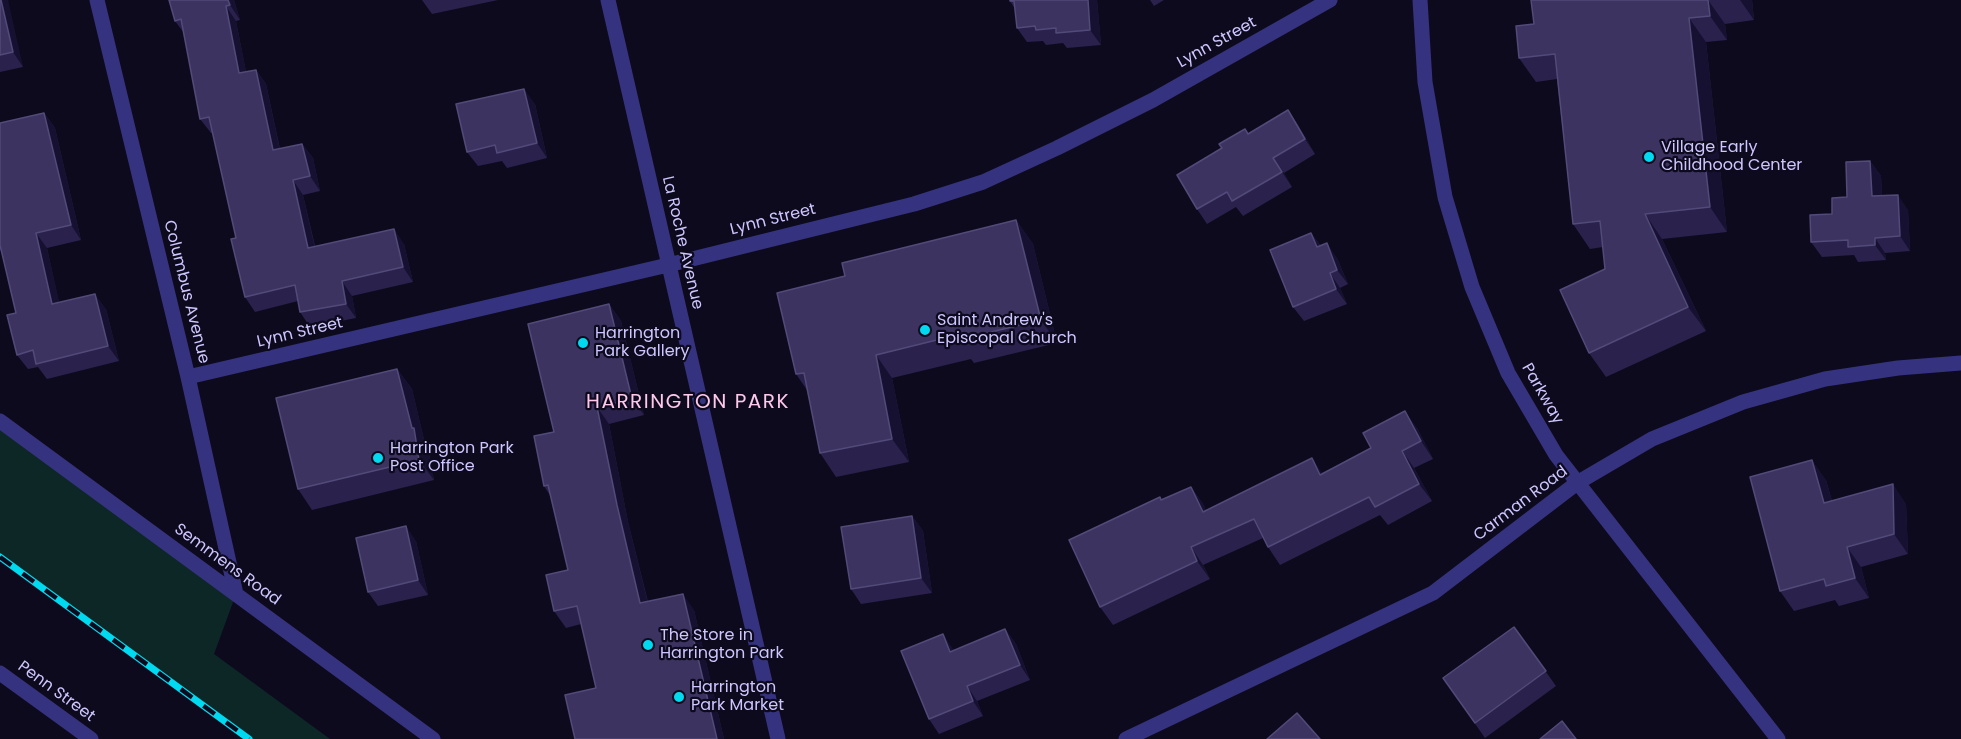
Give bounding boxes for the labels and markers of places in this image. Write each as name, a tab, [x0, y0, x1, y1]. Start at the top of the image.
place label: Village Early Childhood Center	[1661, 138, 1802, 176]
marker: Village Early Childhood Center	[1642, 150, 1656, 164]
place label: Saint Andrew's Episcopal Church	[937, 311, 1077, 349]
marker: Saint Andrew's Episcopal Church	[918, 323, 932, 337]
place label: Harrington Park Gallery	[595, 324, 690, 362]
marker: Harrington Park Gallery	[576, 336, 590, 350]
place label: Harrington Park Post Office	[390, 439, 514, 477]
marker: Harrington Park Post Office	[371, 451, 385, 465]
place label: The Store in Harrington Park	[660, 626, 784, 664]
marker: The Store in Harrington Park	[641, 638, 655, 652]
place label: Harrington Park Market	[691, 678, 784, 716]
marker: Harrington Park Market	[672, 690, 686, 704]

